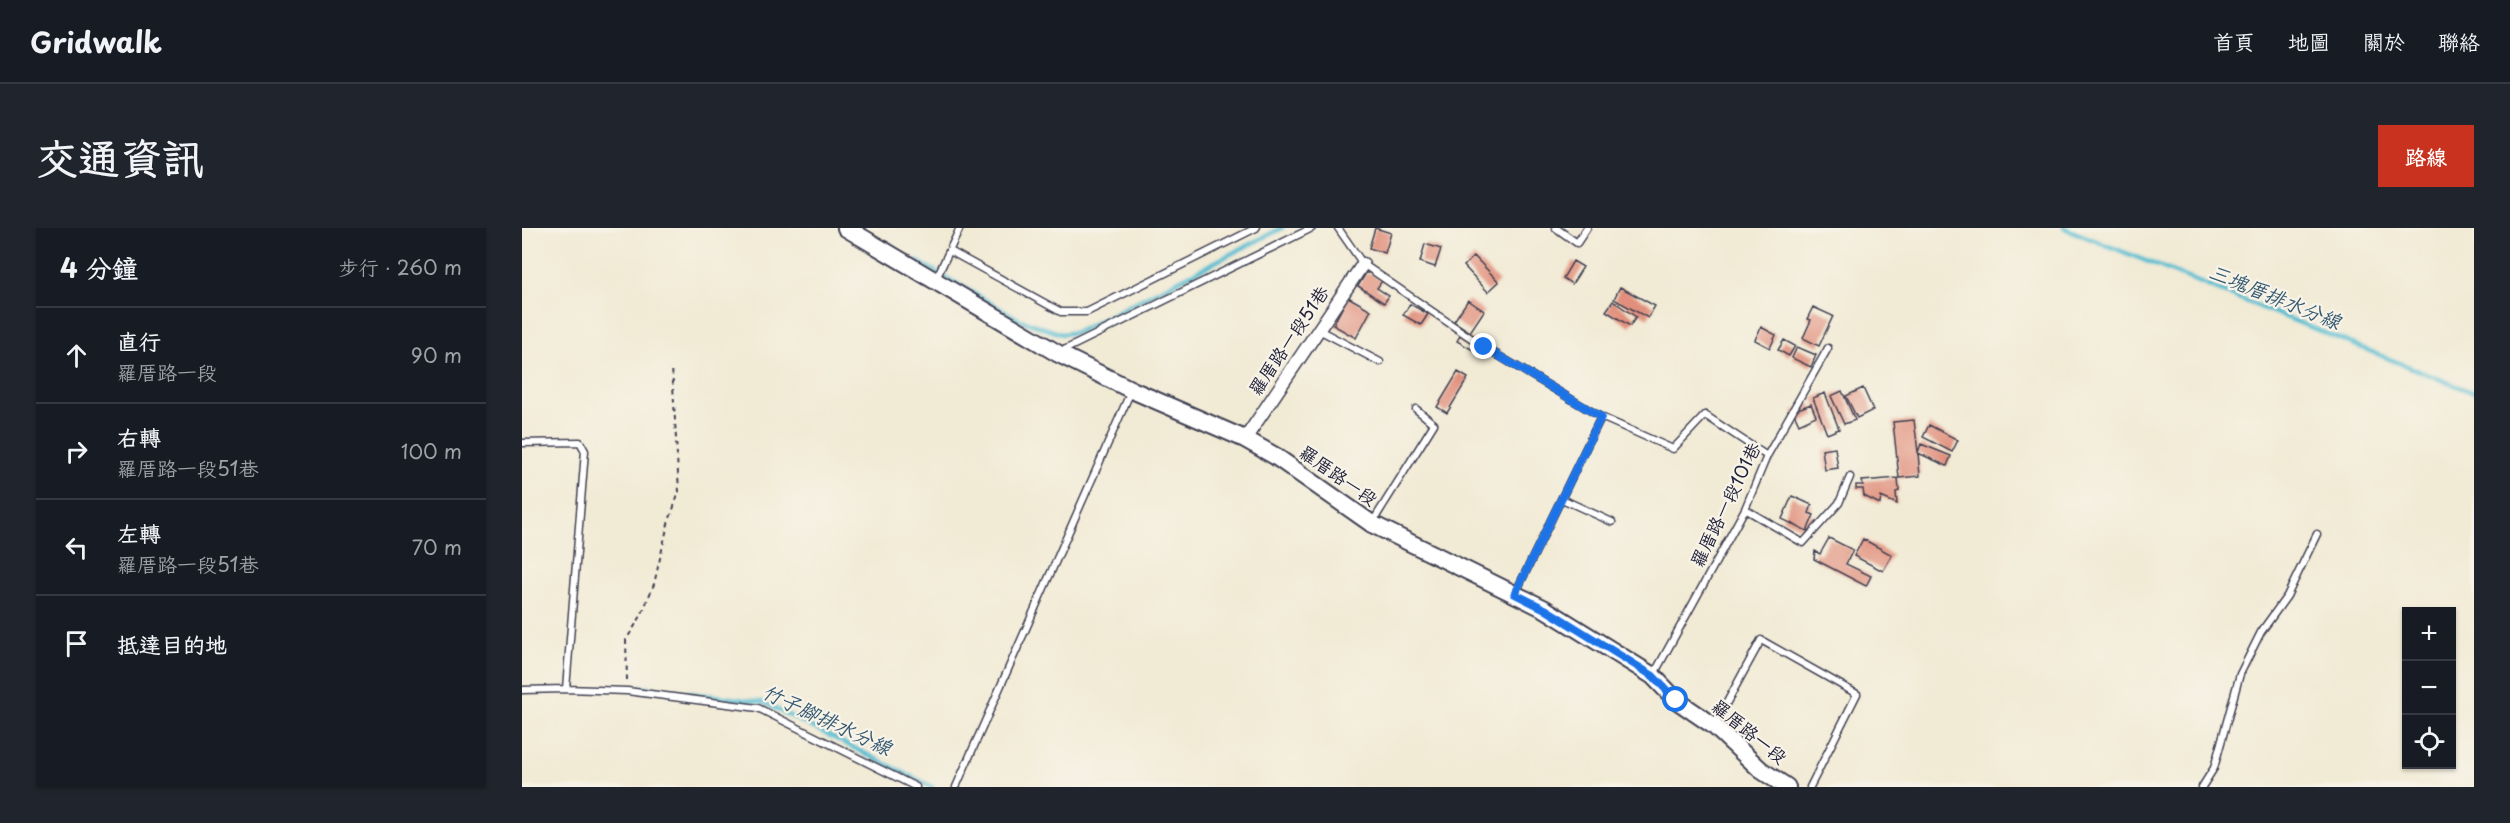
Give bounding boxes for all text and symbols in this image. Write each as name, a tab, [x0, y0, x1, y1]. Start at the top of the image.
text: Gridwalk	[30, 20, 162, 63]
text: 首頁	[2213, 25, 2255, 57]
text: 地圖	[2288, 25, 2330, 57]
text: 關於	[2363, 25, 2405, 57]
text: 聯絡	[2438, 25, 2480, 57]
text: 交通資訊	[36, 125, 204, 188]
button: 路線	[2378, 125, 2474, 187]
text: 4 分鐘	[60, 248, 138, 287]
text: 步行 · 260 m	[339, 252, 462, 282]
water label: 三塊厝排水分線	[2205, 256, 2347, 337]
street label: 羅厝路一段51巷	[1241, 280, 1335, 400]
text: 直行	[117, 324, 161, 357]
route end	[1470, 333, 1496, 359]
icon: ahead	[60, 339, 93, 372]
text: 90 m	[411, 340, 462, 370]
text: 羅厝路一段	[117, 357, 217, 387]
text: 右轉	[117, 420, 161, 453]
icon: right	[60, 435, 93, 468]
text: 100 m	[401, 436, 462, 466]
street label: 羅厝路一段101巷	[1683, 437, 1767, 571]
street label: 羅厝路一段	[1294, 438, 1383, 512]
text: 羅厝路一段51巷	[117, 453, 258, 483]
text: 左轉	[117, 516, 161, 549]
icon: left	[60, 531, 93, 564]
text: 70 m	[412, 532, 462, 562]
text: 羅厝路一段51巷	[117, 549, 258, 579]
map controls	[2402, 607, 2456, 769]
button: +	[2402, 607, 2456, 661]
icon: arrive	[60, 627, 93, 660]
text: 抵達目的地	[117, 627, 227, 660]
button: −	[2402, 661, 2456, 715]
water label: 竹子腳排水分線	[758, 676, 898, 763]
route start	[1662, 686, 1688, 712]
street label: 羅厝路一段	[1706, 692, 1793, 770]
button: locate	[2402, 715, 2456, 769]

